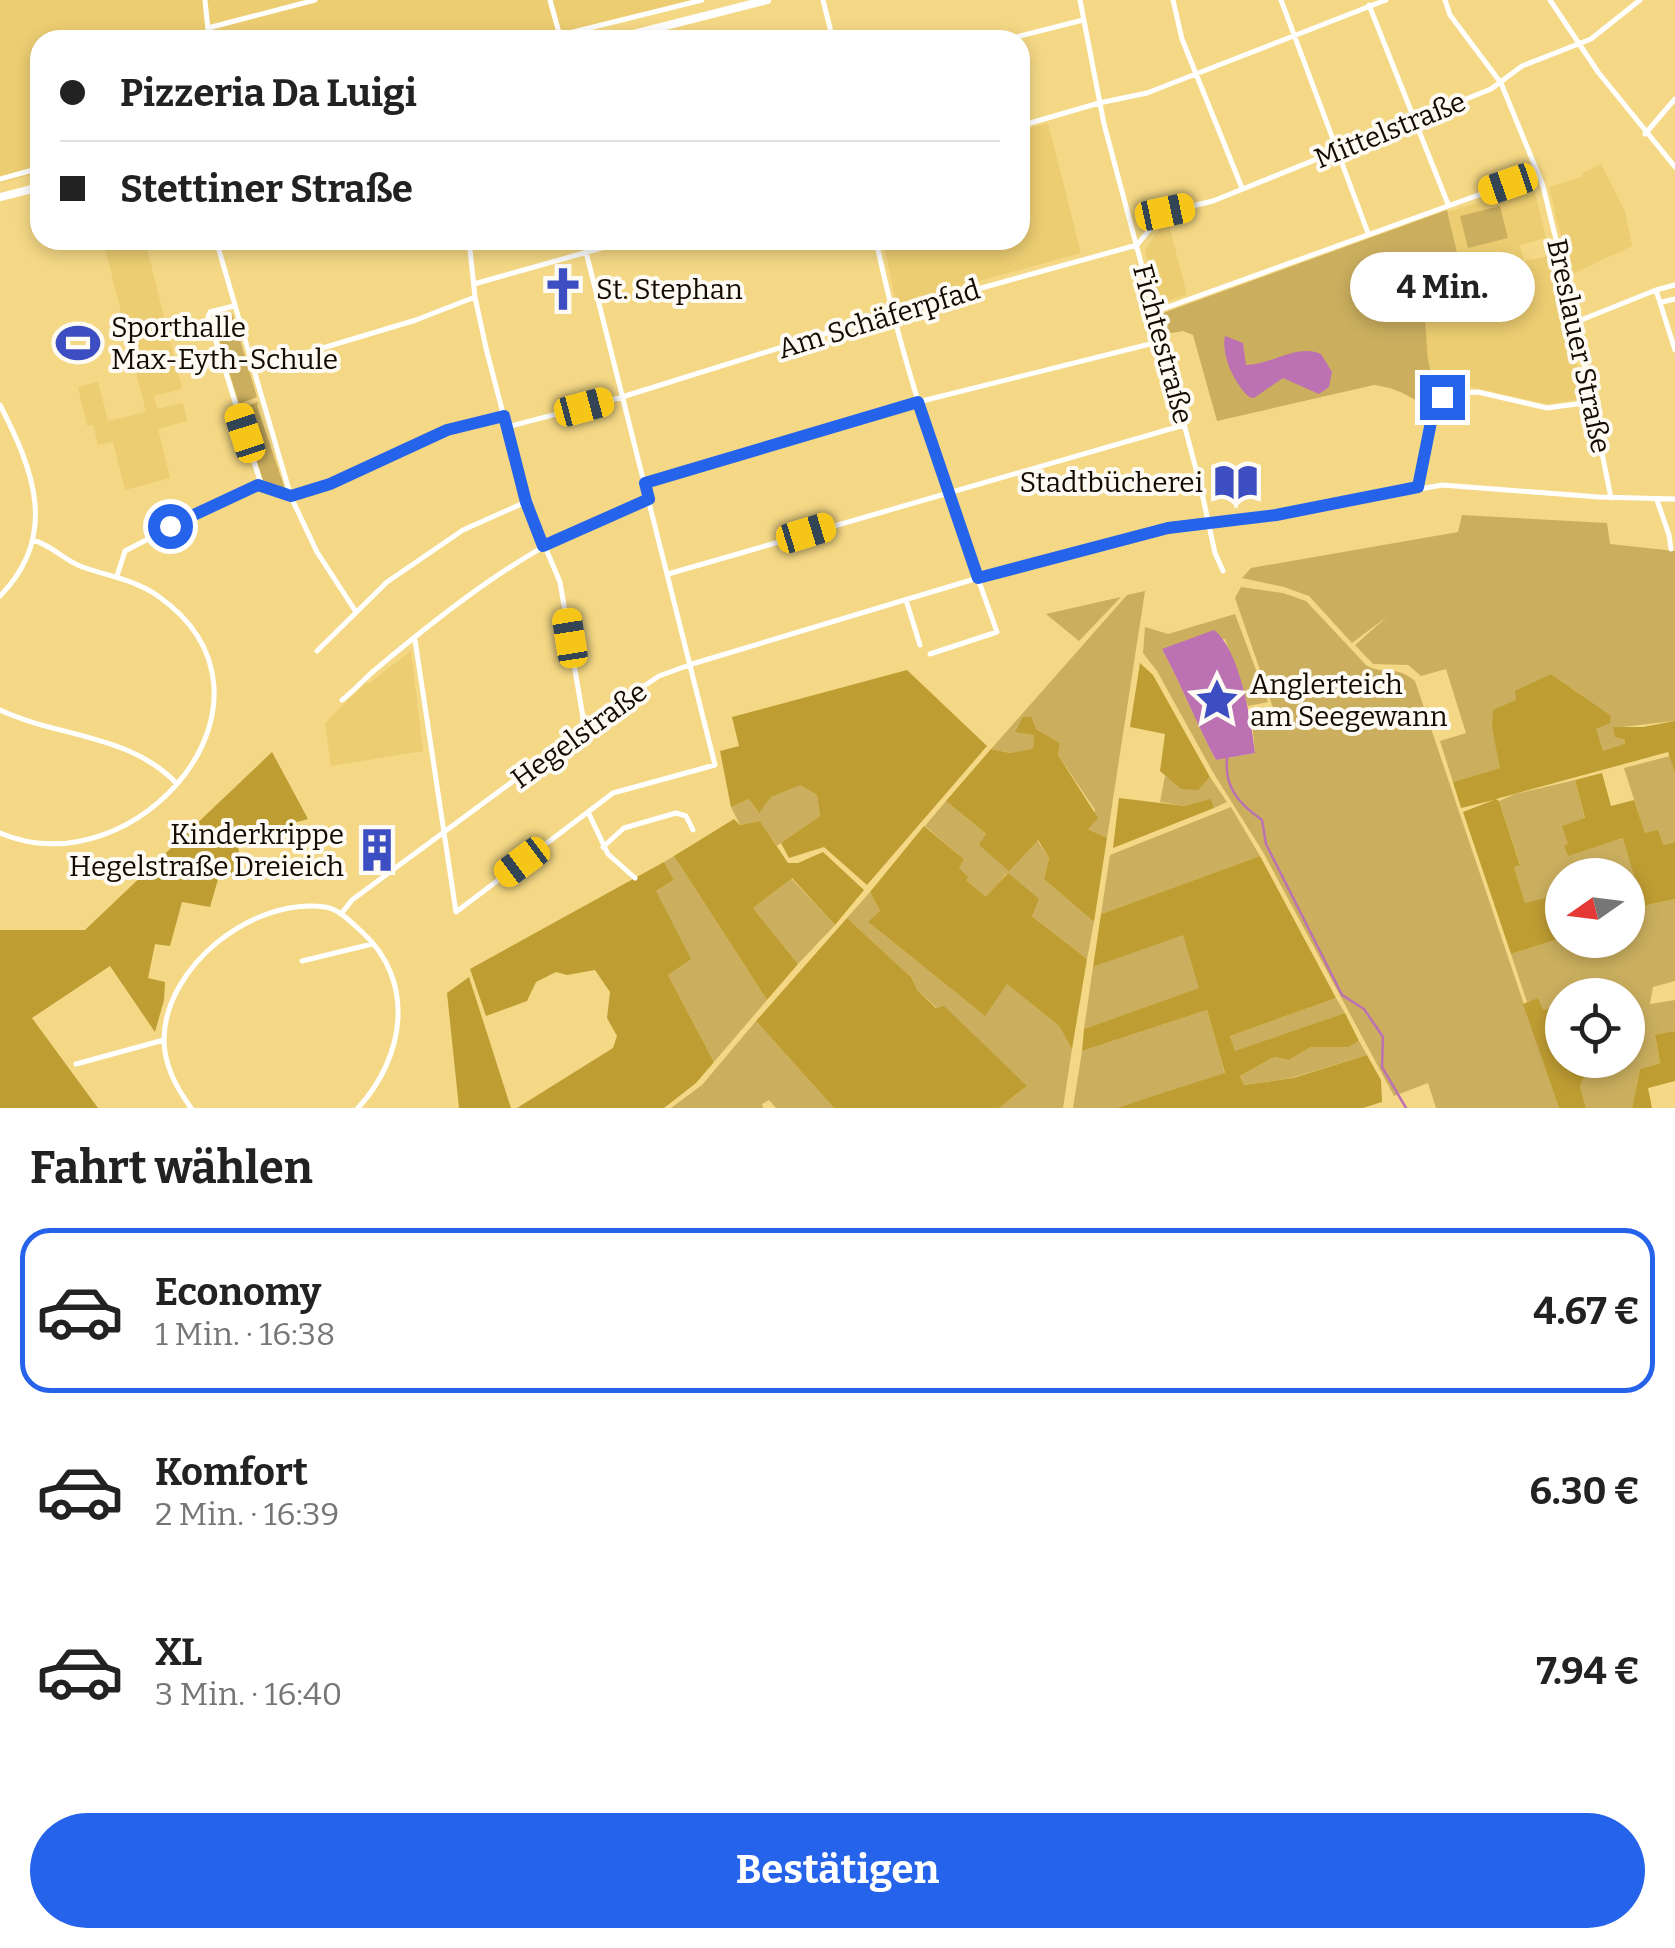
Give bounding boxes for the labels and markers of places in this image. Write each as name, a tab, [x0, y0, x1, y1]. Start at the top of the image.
church icon: St. Stephan	[539, 265, 587, 313]
place label: St. Stephan	[596, 273, 743, 306]
place label: Sporthalle Max-Eyth-Schule	[111, 311, 338, 376]
sports icon: Sporthalle Max-Eyth-Schule	[54, 319, 102, 367]
library icon: Stadtbücherei	[1212, 458, 1260, 506]
place label: Stadtbücherei	[1019, 466, 1203, 499]
place label: Anglerteich am Seegewann	[1250, 668, 1448, 733]
place icon: Anglerteich am Seegewann	[1193, 676, 1241, 724]
place label: Kinderkrippe Hegelstraße Dreieich	[69, 818, 344, 883]
building icon: Kinderkrippe Hegelstraße Dreieich	[353, 826, 401, 874]

